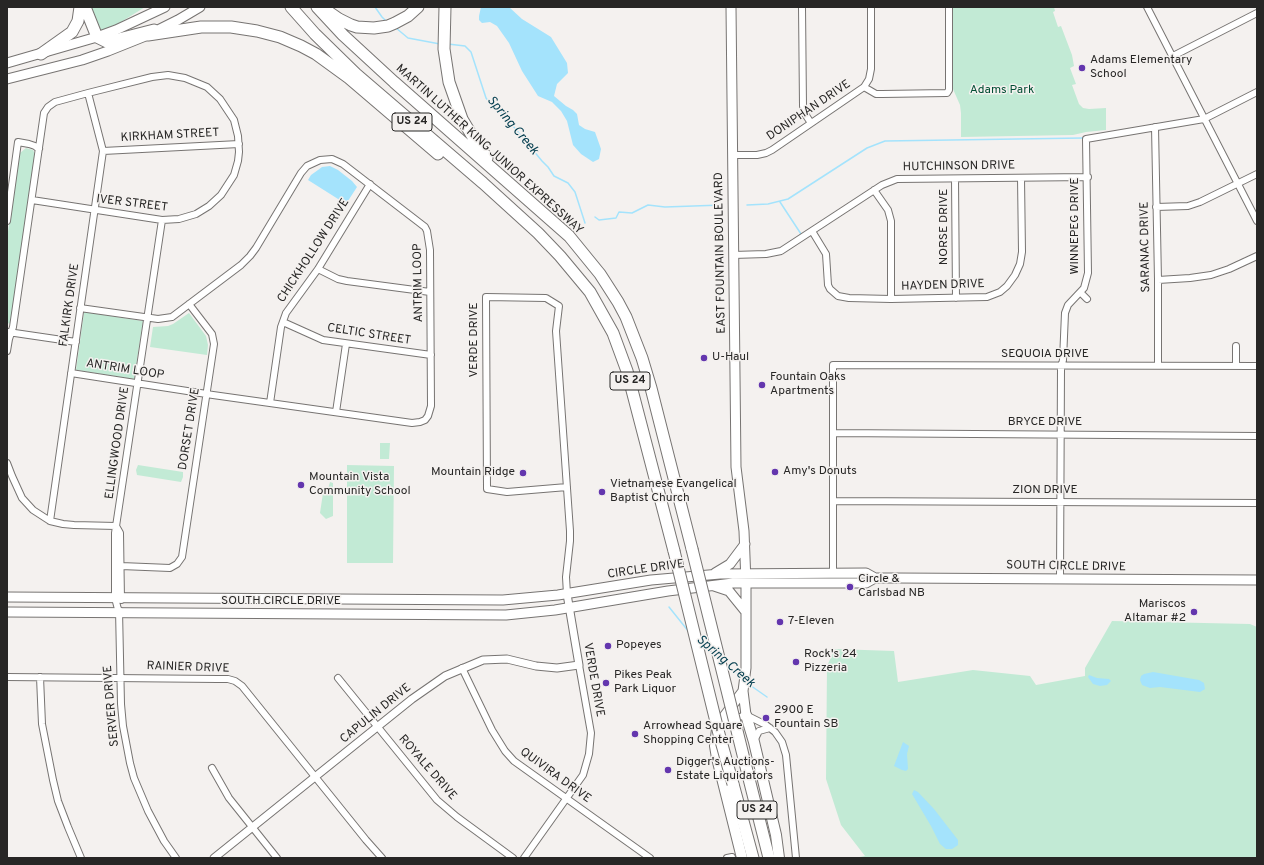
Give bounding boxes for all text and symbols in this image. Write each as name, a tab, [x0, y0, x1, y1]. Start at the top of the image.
place label: Adams Elementary School	[1090, 54, 1192, 82]
street label: MARTIN LUTHER KING JUNIOR EXPRESSWAY	[392, 62, 586, 238]
marker: Adams Elementary School	[1077, 63, 1087, 73]
street label: DONIPHAN DRIVE	[764, 78, 854, 144]
park label: Adams Park	[970, 84, 1034, 98]
water label: Spring Creek	[483, 93, 541, 159]
road number: US 24	[392, 113, 432, 131]
street label: KIRKHAM STREET	[120, 126, 220, 146]
street label: HUTCHINSON DRIVE	[903, 159, 1015, 175]
street label: EAST FOUNTAIN BOULEVARD	[712, 172, 730, 334]
street label: WINNEPEG DRIVE	[1069, 177, 1083, 275]
street label: NORSE DRIVE	[938, 189, 952, 265]
street label: IVER STREET	[95, 192, 169, 216]
street label: CHICKHOLLOW DRIVE	[275, 196, 353, 306]
street label: SARANAC DRIVE	[1138, 201, 1154, 293]
street label: ANTRIM LOOP	[411, 243, 427, 323]
street label: FALKIRK DRIVE	[57, 262, 83, 348]
street label: HAYDEN DRIVE	[901, 277, 985, 295]
street label: VERDE DRIVE	[468, 302, 482, 378]
street label: CELTIC STREET	[326, 321, 412, 349]
street label: SEQUOIA DRIVE	[1001, 348, 1089, 362]
place label: U-Haul	[712, 351, 749, 365]
marker: U-Haul	[699, 353, 709, 363]
street label: ANTRIM LOOP	[85, 357, 165, 383]
place label: Fountain Oaks Apartments	[770, 371, 846, 399]
road number: US 24	[610, 372, 650, 390]
marker: Fountain Oaks Apartments	[757, 380, 767, 390]
street label: ELLINGWOOD DRIVE	[103, 386, 133, 500]
street label: DORSET DRIVE	[176, 387, 204, 471]
street label: BRYCE DRIVE	[1008, 416, 1082, 430]
place label: Amy's Donuts	[783, 465, 857, 479]
place label: Mountain Ridge	[431, 466, 515, 480]
marker: Amy's Donuts	[770, 467, 780, 477]
marker: Mountain Ridge	[518, 468, 528, 478]
place label: Mountain Vista Community School	[309, 471, 411, 499]
place label: Vietnamese Evangelical Baptist Church	[610, 478, 737, 506]
marker: Mountain Vista Community School	[296, 480, 306, 490]
street label: ZION DRIVE	[1012, 484, 1078, 498]
marker: Vietnamese Evangelical Baptist Church	[597, 487, 607, 497]
street label: CIRCLE DRIVE	[607, 557, 685, 583]
street label: SOUTH CIRCLE DRIVE	[1006, 559, 1126, 575]
place label: Circle & Carlsbad NB	[858, 573, 925, 601]
marker: Circle & Carlsbad NB	[845, 582, 855, 592]
street label: SOUTH CIRCLE DRIVE	[221, 595, 341, 609]
place label: Mariscos Altamar #2	[1124, 598, 1186, 626]
marker: Mariscos Altamar #2	[1189, 607, 1199, 617]
place label: 7-Eleven	[788, 615, 834, 629]
marker: 7-Eleven	[775, 617, 785, 627]
water label: Spring Creek	[693, 632, 757, 692]
place label: Popeyes	[616, 639, 662, 653]
marker: Popeyes	[603, 641, 613, 651]
street label: VERDE DRIVE	[579, 642, 607, 718]
place label: Rock's 24 Pizzeria	[804, 648, 857, 676]
marker: Rock's 24 Pizzeria	[791, 657, 801, 667]
street label: RAINIER DRIVE	[146, 659, 230, 677]
street label: SERVER DRIVE	[101, 665, 123, 747]
place label: Pikes Peak Park Liquor	[614, 669, 676, 697]
marker: Pikes Peak Park Liquor	[601, 678, 611, 688]
street label: CAPULIN DRIVE	[338, 681, 414, 747]
place label: 2900 E Fountain SB	[774, 704, 838, 732]
marker: 2900 E Fountain SB	[761, 713, 771, 723]
place label: Arrowhead Square Shopping Center	[643, 720, 743, 748]
marker: Arrowhead Square Shopping Center	[630, 729, 640, 739]
street label: ROYALE DRIVE	[395, 732, 459, 804]
street label: QUIVIRA DRIVE	[517, 745, 593, 807]
place label: Digger's Auctions- Estate Liquidators	[676, 756, 775, 784]
marker: Digger's Auctions- Estate Liquidators	[663, 765, 673, 775]
road number: US 24	[737, 801, 777, 819]

